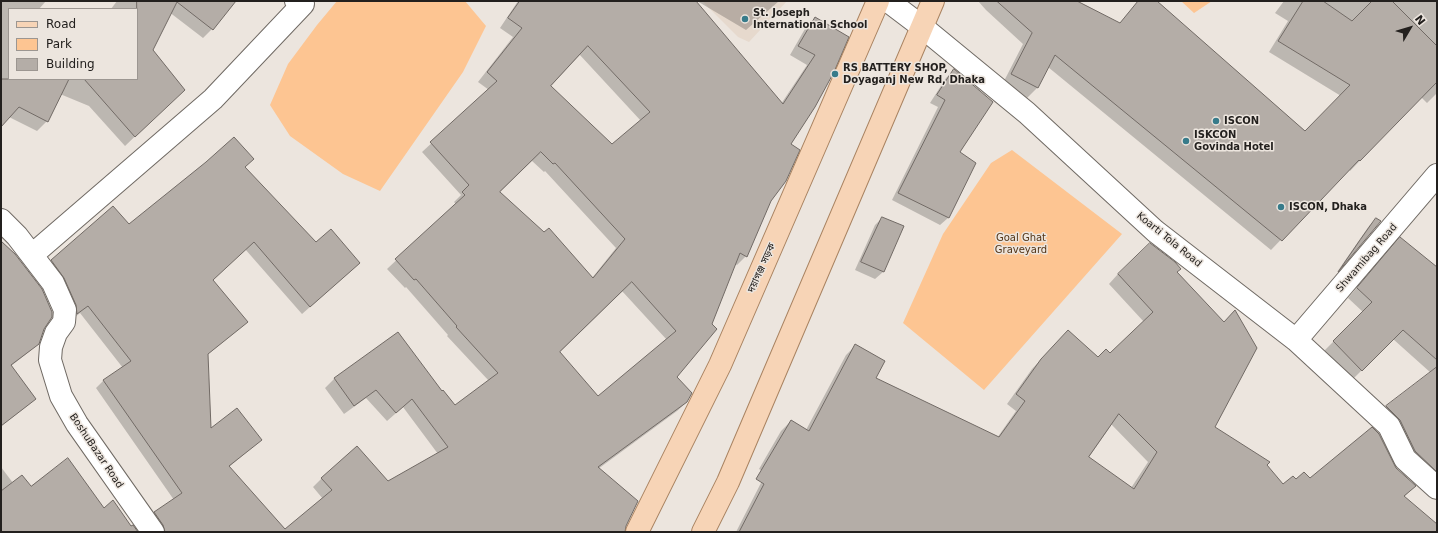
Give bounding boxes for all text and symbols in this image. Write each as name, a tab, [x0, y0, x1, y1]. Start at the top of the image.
place label: St. Joseph International School	[753, 7, 867, 30]
legend	[8, 8, 138, 80]
north arrow	[1390, 8, 1430, 48]
text: N	[1412, 13, 1428, 28]
marker: St. Joseph International School	[740, 14, 750, 24]
text: Road	[46, 17, 76, 31]
text: Park	[46, 37, 72, 51]
text: Building	[46, 57, 95, 71]
place label: RS BATTERY SHOP, Doyaganj New Rd, Dhaka	[843, 62, 985, 86]
marker: RS BATTERY SHOP, Doyaganj New Rd, Dhaka	[830, 69, 840, 79]
place label: ISCON	[1224, 115, 1259, 127]
marker: ISCON	[1211, 116, 1221, 126]
place label: ISKCON Govinda Hotel	[1194, 129, 1274, 152]
marker: ISKCON Govinda Hotel	[1181, 136, 1191, 146]
place label: ISCON, Dhaka	[1289, 201, 1367, 213]
marker: ISCON, Dhaka	[1276, 202, 1286, 212]
street label: Koarti Tola Road	[1134, 210, 1204, 270]
street label: Shwamibag Road	[1334, 221, 1400, 295]
park label: Goal Ghat Graveyard	[995, 232, 1047, 256]
street label: দয়াগঞ্জ সড়ক	[746, 241, 778, 295]
street label: BoshuBazar Road	[67, 411, 125, 491]

